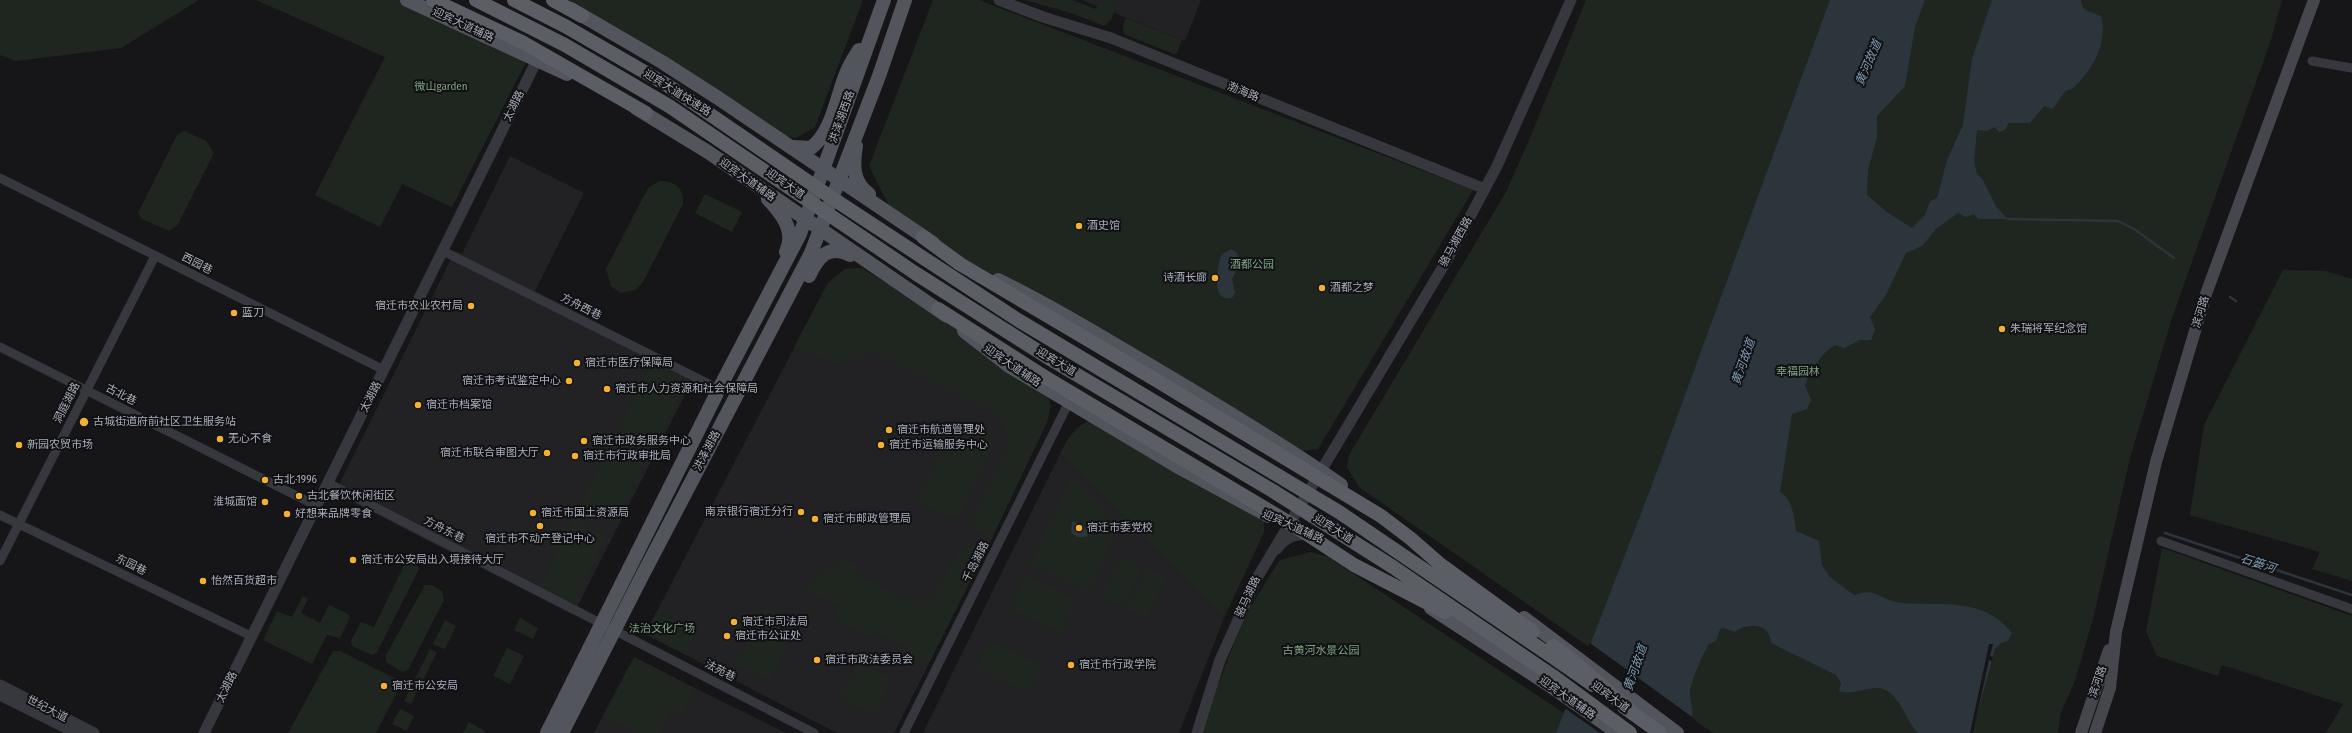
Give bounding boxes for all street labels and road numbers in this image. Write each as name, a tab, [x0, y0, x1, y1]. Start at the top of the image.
street label: 迎宾大道辅路	[430, 5, 496, 45]
street label: 迎宾大道快速路	[641, 67, 713, 119]
street label: 渤海路	[1225, 80, 1261, 104]
street label: 太湖路	[501, 88, 527, 124]
street label: 洪泽湖西路	[826, 89, 858, 145]
street label: 迎宾大道辅路	[716, 156, 778, 204]
street label: 迎宾大道	[763, 166, 807, 202]
street label: 骆马湖西路	[1437, 215, 1475, 269]
street label: 西园巷	[179, 251, 215, 277]
street label: 方舟西巷	[558, 291, 604, 323]
street label: 滨河路	[2190, 294, 2212, 330]
street label: 迎宾大道辅路	[981, 342, 1043, 390]
street label: 迎宾大道	[1034, 345, 1078, 379]
street label: 太湖路	[358, 379, 384, 415]
street label: 洞庭湖路	[51, 380, 83, 426]
street label: 古北巷	[103, 382, 139, 408]
street label: 洪泽湖路	[691, 428, 723, 474]
street label: 迎宾大道辅路	[1260, 508, 1326, 546]
street label: 迎宾大道	[1311, 512, 1355, 546]
street label: 方舟东巷	[421, 514, 467, 546]
street label: 千岛湖路	[960, 539, 992, 585]
street label: 东园巷	[113, 552, 149, 578]
street label: 骆马湖路	[1233, 574, 1263, 620]
street label: 法苑巷	[702, 658, 738, 684]
street label: 滨河路	[2086, 664, 2110, 700]
street label: 太湖路	[214, 669, 240, 705]
street label: 迎宾大道辅路	[1536, 674, 1598, 722]
street label: 迎宾大道	[1588, 679, 1632, 715]
street label: 世纪大道	[24, 693, 70, 725]

